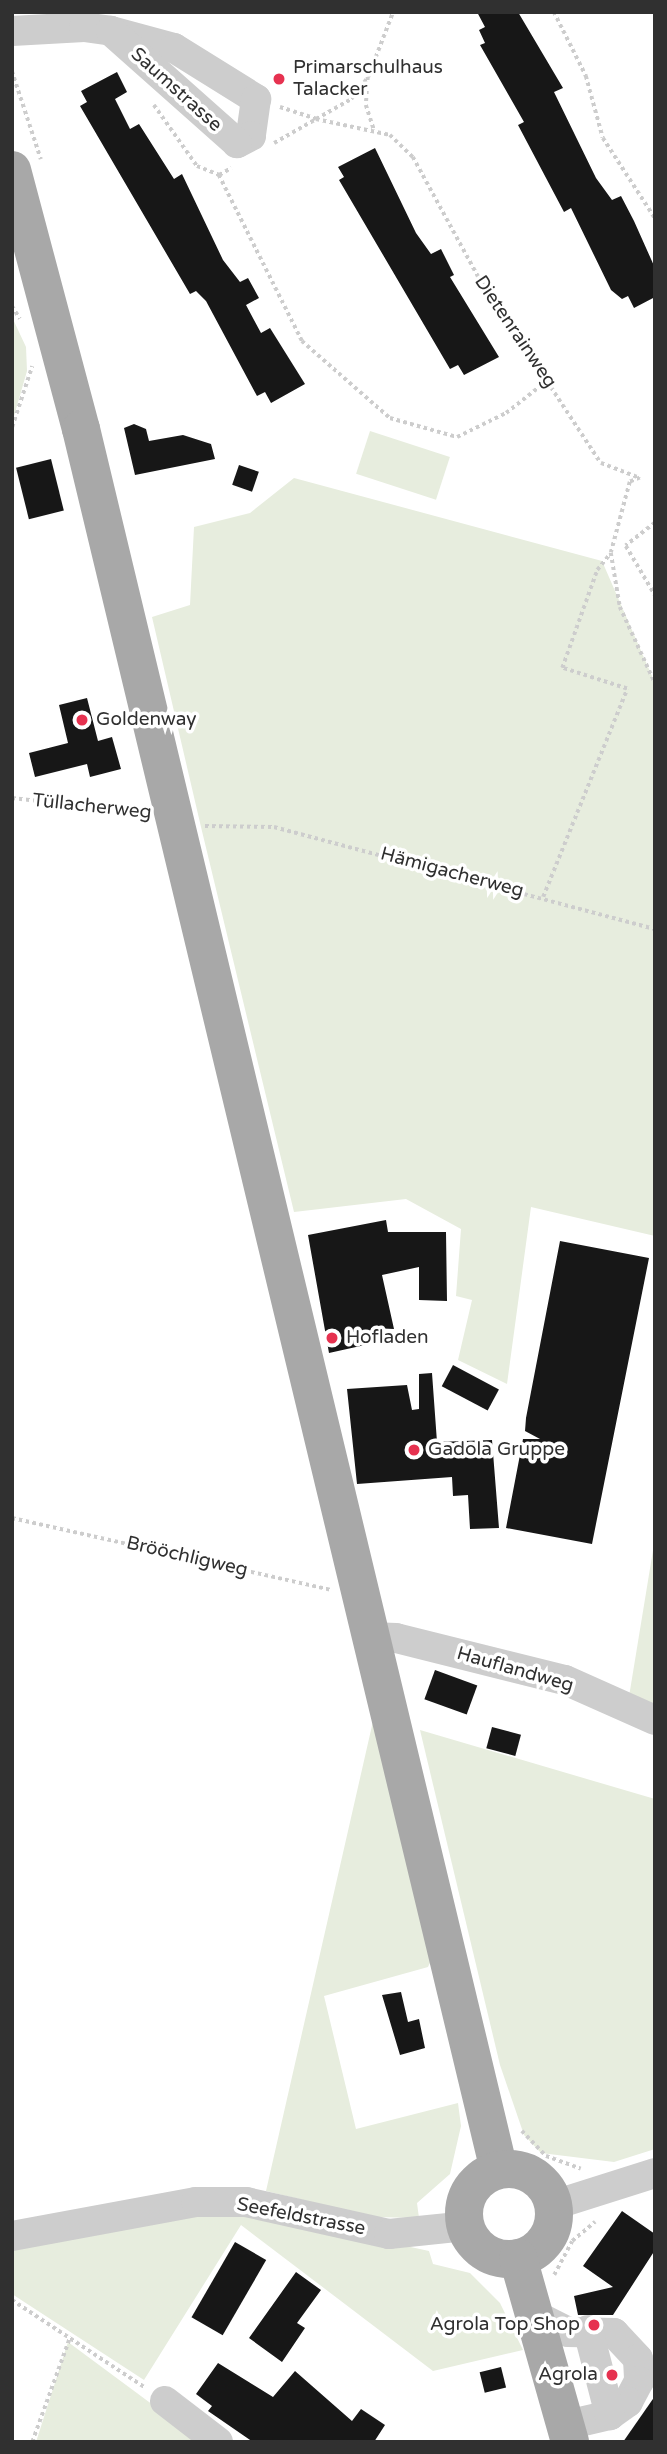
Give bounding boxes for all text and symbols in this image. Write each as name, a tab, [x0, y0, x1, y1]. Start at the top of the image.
street label: Saumstrasse	[126, 43, 226, 137]
place label: Primarschulhaus Talacker	[293, 57, 443, 101]
marker: Primarschulhaus Talacker	[271, 71, 287, 87]
street label: Dietenrainweg	[469, 271, 561, 393]
place label: Goldenway	[96, 709, 196, 731]
marker: Goldenway	[74, 712, 90, 728]
street label: Tüllacherweg	[31, 789, 153, 825]
street label: Hämigacherweg	[378, 843, 526, 903]
place label: Hofladen	[346, 1327, 429, 1349]
marker: Hofladen	[324, 1330, 340, 1346]
place label: Gadola Gruppe	[428, 1439, 565, 1461]
marker: Gadola Gruppe	[406, 1442, 422, 1458]
street label: Brööchligweg	[124, 1532, 250, 1582]
street label: Hauflandweg	[454, 1642, 576, 1698]
street label: Seefeldstrasse	[235, 2193, 367, 2241]
place label: Agrola Top Shop	[430, 2314, 580, 2336]
marker: Agrola Top Shop	[586, 2317, 602, 2333]
place label: Agrola	[538, 2364, 598, 2386]
marker: Agrola	[604, 2367, 620, 2383]

